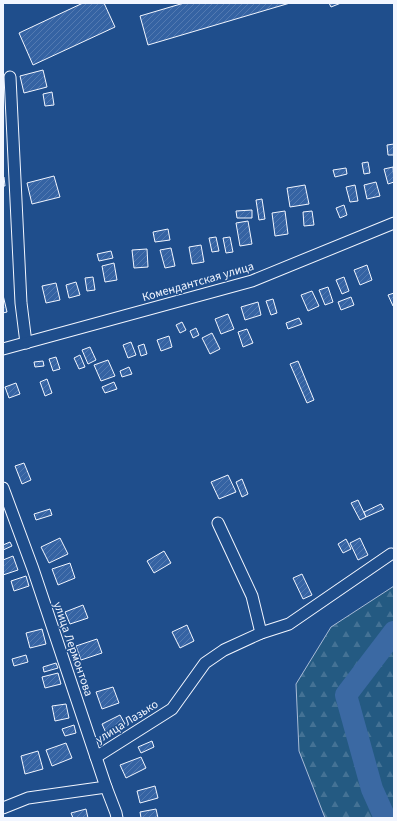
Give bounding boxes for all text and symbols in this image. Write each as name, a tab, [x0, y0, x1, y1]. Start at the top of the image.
street label: Комендантская улица	[140, 258, 256, 306]
street label: улица Лермонтова	[49, 599, 97, 699]
street label: улица Лазько	[92, 696, 162, 748]

